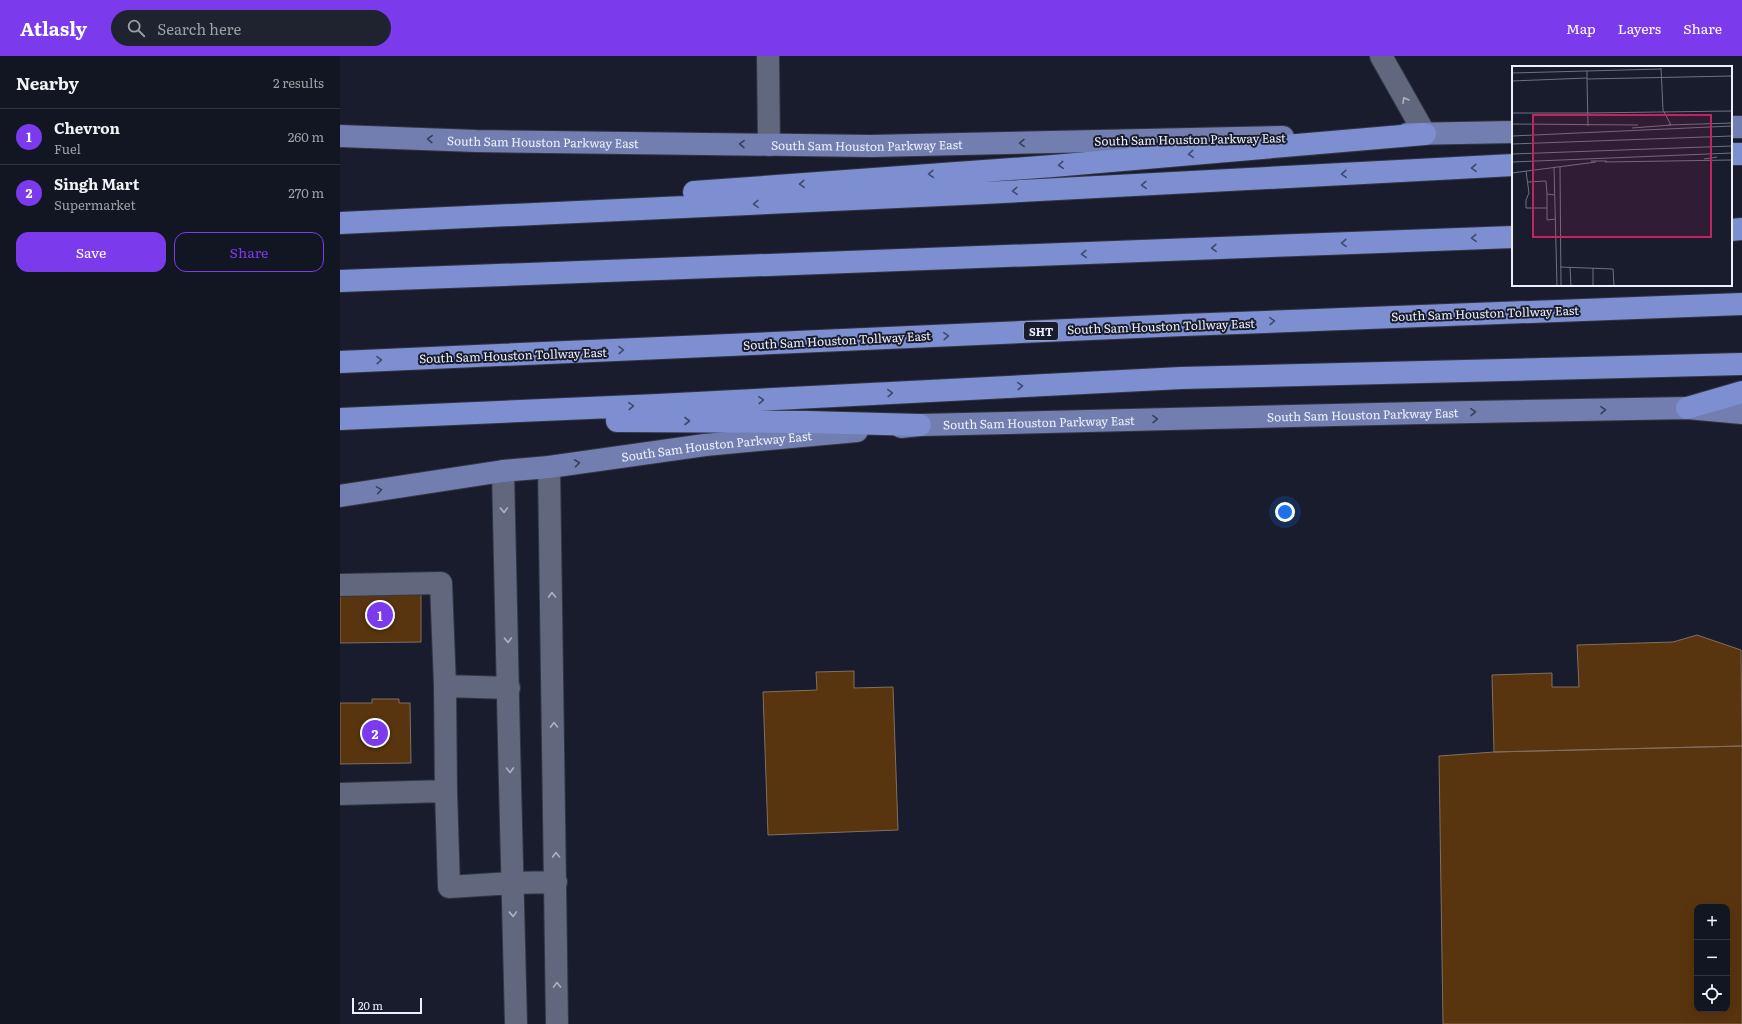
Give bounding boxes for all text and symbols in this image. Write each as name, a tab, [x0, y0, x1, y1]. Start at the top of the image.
search box	[111, 10, 391, 46]
text: Atlasly	[20, 14, 87, 42]
icon: search	[125, 17, 147, 39]
text: Search here	[157, 17, 241, 40]
text: Map	[1566, 18, 1596, 38]
text: Layers	[1618, 18, 1661, 38]
text: Share	[1683, 18, 1722, 38]
inset map	[1512, 66, 1732, 286]
text: Nearby	[16, 70, 79, 95]
text: 2 results	[273, 73, 324, 92]
one-way arrow	[1403, 97, 1410, 104]
text: Chevron	[54, 116, 120, 139]
text: 1	[26, 127, 32, 146]
text: 260 m	[288, 127, 324, 146]
street label: South Sam Houston Parkway East	[1094, 128, 1286, 150]
street label: South Sam Houston Parkway East	[447, 131, 639, 152]
one-way arrow	[427, 135, 433, 143]
street label: South Sam Houston Parkway East	[771, 135, 963, 155]
text: Fuel	[54, 139, 81, 158]
one-way arrow	[1019, 139, 1025, 147]
one-way arrow	[739, 140, 745, 148]
one-way arrow	[1187, 149, 1194, 158]
one-way arrow	[1058, 160, 1064, 169]
one-way arrow	[1471, 163, 1477, 172]
one-way arrow	[928, 170, 934, 179]
one-way arrow	[1341, 170, 1347, 179]
text: Singh Mart	[54, 172, 139, 195]
one-way arrow	[799, 179, 805, 188]
one-way arrow	[1141, 180, 1148, 189]
text: 2	[26, 183, 32, 202]
text: 270 m	[288, 183, 324, 202]
one-way arrow	[1012, 187, 1018, 196]
text: Supermarket	[54, 195, 136, 214]
one-way arrow	[753, 199, 759, 208]
button: Save	[16, 232, 166, 272]
button: Share	[174, 232, 324, 272]
one-way arrow	[1471, 234, 1477, 243]
one-way arrow	[1341, 239, 1347, 248]
one-way arrow	[1211, 244, 1217, 253]
one-way arrow	[1081, 249, 1087, 258]
street label: South Sam Houston Tollway East	[1391, 301, 1579, 325]
street label: South Sam Houston Tollway East	[1067, 314, 1255, 338]
one-way arrow	[1269, 317, 1275, 325]
road number: SHT	[1024, 322, 1058, 340]
street label: South Sam Houston Tollway East	[743, 326, 932, 354]
one-way arrow	[943, 331, 949, 340]
street label: South Sam Houston Tollway East	[419, 343, 607, 367]
one-way arrow	[618, 346, 624, 354]
one-way arrow	[376, 356, 382, 365]
one-way arrow	[1017, 382, 1023, 391]
one-way arrow	[887, 389, 893, 397]
one-way arrow	[758, 396, 764, 404]
one-way arrow	[628, 402, 634, 411]
street label: South Sam Houston Parkway East	[1267, 403, 1459, 426]
one-way arrow	[1600, 406, 1606, 414]
one-way arrow	[1470, 408, 1476, 416]
street label: South Sam Houston Parkway East	[943, 411, 1135, 433]
one-way arrow	[1152, 415, 1158, 423]
one-way arrow	[684, 417, 690, 426]
street label: South Sam Houston Parkway East	[620, 426, 813, 466]
one-way arrow	[574, 459, 580, 468]
one-way arrow	[375, 486, 382, 495]
your location	[1275, 502, 1295, 522]
one-way arrow	[500, 507, 509, 513]
one-way arrow	[548, 592, 556, 598]
pin: 1	[367, 600, 393, 630]
one-way arrow	[504, 637, 512, 643]
pin: 2	[362, 718, 388, 748]
one-way arrow	[550, 722, 558, 728]
one-way arrow	[506, 767, 514, 773]
one-way arrow	[552, 852, 560, 858]
map controls	[1694, 904, 1730, 1012]
button: +	[1694, 904, 1730, 940]
one-way arrow	[508, 911, 517, 917]
button: −	[1694, 940, 1730, 976]
button: locate	[1694, 976, 1730, 1012]
one-way arrow	[553, 982, 561, 988]
scale bar	[352, 996, 422, 1015]
text: 20 m	[358, 997, 383, 1013]

